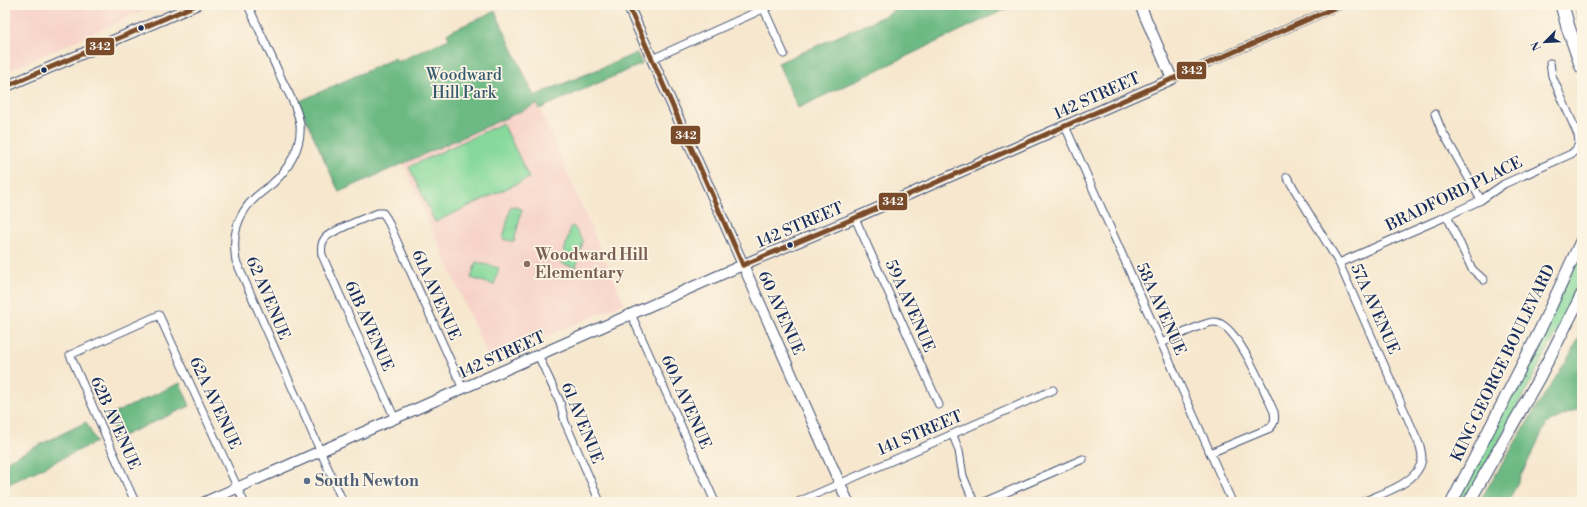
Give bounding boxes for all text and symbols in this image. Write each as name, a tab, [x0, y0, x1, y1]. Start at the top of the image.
north arrow	[1525, 22, 1565, 62]
unlabelled marker	[136, 23, 146, 33]
line badge: 342	[85, 37, 115, 56]
text: N	[1528, 39, 1545, 52]
text: 342	[89, 40, 111, 54]
line badge: 342	[1176, 61, 1207, 80]
text: 342	[1181, 64, 1203, 78]
unlabelled marker	[39, 65, 49, 75]
park label: Woodward Hill Park	[425, 65, 502, 103]
street label: 142 STREET	[1051, 68, 1143, 124]
line badge: 342	[670, 125, 701, 145]
text: 342	[675, 129, 697, 143]
street label: BRADFORD PLACE	[1382, 152, 1526, 236]
line badge: 342	[878, 192, 908, 211]
text: 342	[882, 195, 904, 209]
street label: 142 STREET	[753, 198, 847, 252]
unlabelled marker	[785, 240, 795, 250]
place label: Woodward Hill Elementary	[534, 245, 649, 283]
street label: 61A AVENUE	[407, 247, 465, 343]
street label: 62 AVENUE	[241, 253, 295, 343]
street label: 59A AVENUE	[881, 257, 939, 355]
marker: Woodward Hill Elementary	[522, 259, 532, 269]
street label: 58A AVENUE	[1132, 260, 1190, 358]
street label: 57A AVENUE	[1346, 261, 1404, 357]
street label: KING GEORGE BOULEVARD	[1446, 261, 1560, 465]
street label: 60 AVENUE	[754, 268, 808, 358]
street label: 61B AVENUE	[340, 278, 398, 374]
street label: 142 STREET	[456, 327, 548, 383]
street label: 60A AVENUE	[656, 352, 716, 452]
street label: 62A AVENUE	[185, 354, 245, 452]
street label: 62B AVENUE	[86, 373, 144, 473]
street label: 61 AVENUE	[557, 379, 607, 467]
street label: 141 STREET	[874, 406, 966, 460]
place label: South Newton	[315, 471, 419, 491]
marker: South Newton	[302, 476, 312, 486]

